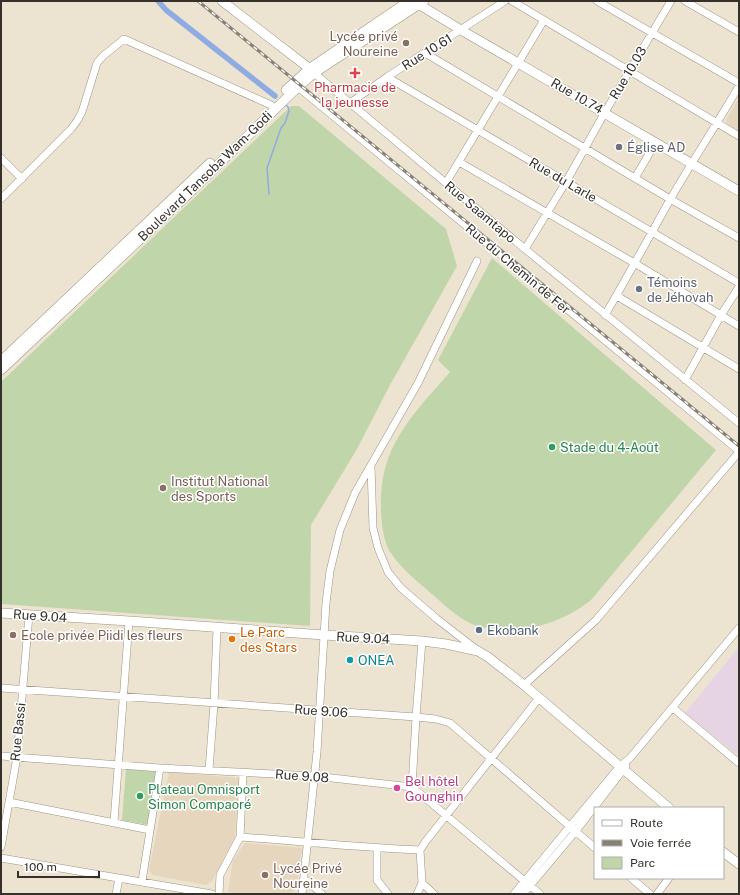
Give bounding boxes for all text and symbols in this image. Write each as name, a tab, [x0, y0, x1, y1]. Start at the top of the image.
place label: Lycée privé Noureine	[330, 29, 398, 59]
street label: Rue 10.61	[399, 31, 455, 73]
marker: Lycée privé Noureine	[401, 38, 411, 48]
street label: Rue 10.03	[606, 44, 650, 102]
marker: Pharmacie de la jeunesse	[350, 68, 360, 78]
street label: Rue 10.74	[548, 75, 606, 117]
place label: Pharmacie de la jeunesse	[314, 80, 396, 110]
street label: Boulevard Tansoba Wam-Godi	[135, 108, 275, 244]
place label: Église AD	[627, 139, 685, 155]
marker: Église AD	[614, 142, 624, 152]
street label: Rue du Larle	[527, 155, 599, 205]
street label: Rue Saamtapo	[441, 178, 519, 246]
street label: Rue du Chemin de Fer	[463, 221, 573, 317]
place label: Témoins de Jéhovah	[647, 275, 713, 305]
marker: Témoins de Jéhovah	[634, 284, 644, 294]
place label: Stade du 4-Août	[560, 440, 659, 455]
marker: Stade du 4-Août	[547, 442, 557, 452]
place label: Institut National des Sports	[171, 474, 269, 504]
marker: Institut National des Sports	[158, 483, 168, 493]
street label: Rue 9.04	[13, 607, 67, 625]
place label: Ekobank	[487, 623, 539, 638]
place label: Le Parc des Stars	[240, 625, 297, 655]
marker: Ekobank	[474, 625, 484, 635]
place label: Ecole privée Piidi les fleurs	[21, 628, 183, 643]
street label: Rue 9.04	[336, 629, 390, 647]
marker: Ecole privée Piidi les fleurs	[8, 630, 18, 640]
marker: Le Parc des Stars	[227, 634, 237, 644]
place label: ONEA	[358, 653, 395, 668]
marker: ONEA	[345, 655, 355, 665]
street label: Rue Bassi	[7, 702, 29, 762]
street label: Rue 9.06	[294, 702, 348, 720]
street label: Rue 9.08	[275, 767, 329, 785]
place label: Bel hôtel Gounghin	[405, 774, 463, 804]
place label: Plateau Omnisport Simon Compaoré	[148, 782, 260, 812]
marker: Bel hôtel Gounghin	[392, 783, 402, 793]
marker: Plateau Omnisport Simon Compaoré	[135, 791, 145, 801]
legend	[594, 807, 724, 879]
text: Route	[630, 816, 663, 830]
text: Voie ferrée	[630, 836, 691, 850]
scale bar	[18, 853, 99, 879]
text: Parc	[630, 856, 655, 870]
text: 100 m	[24, 860, 57, 874]
place label: Lycée Privé Noureine	[273, 861, 342, 891]
marker: Lycée Privé Noureine	[260, 870, 270, 880]

